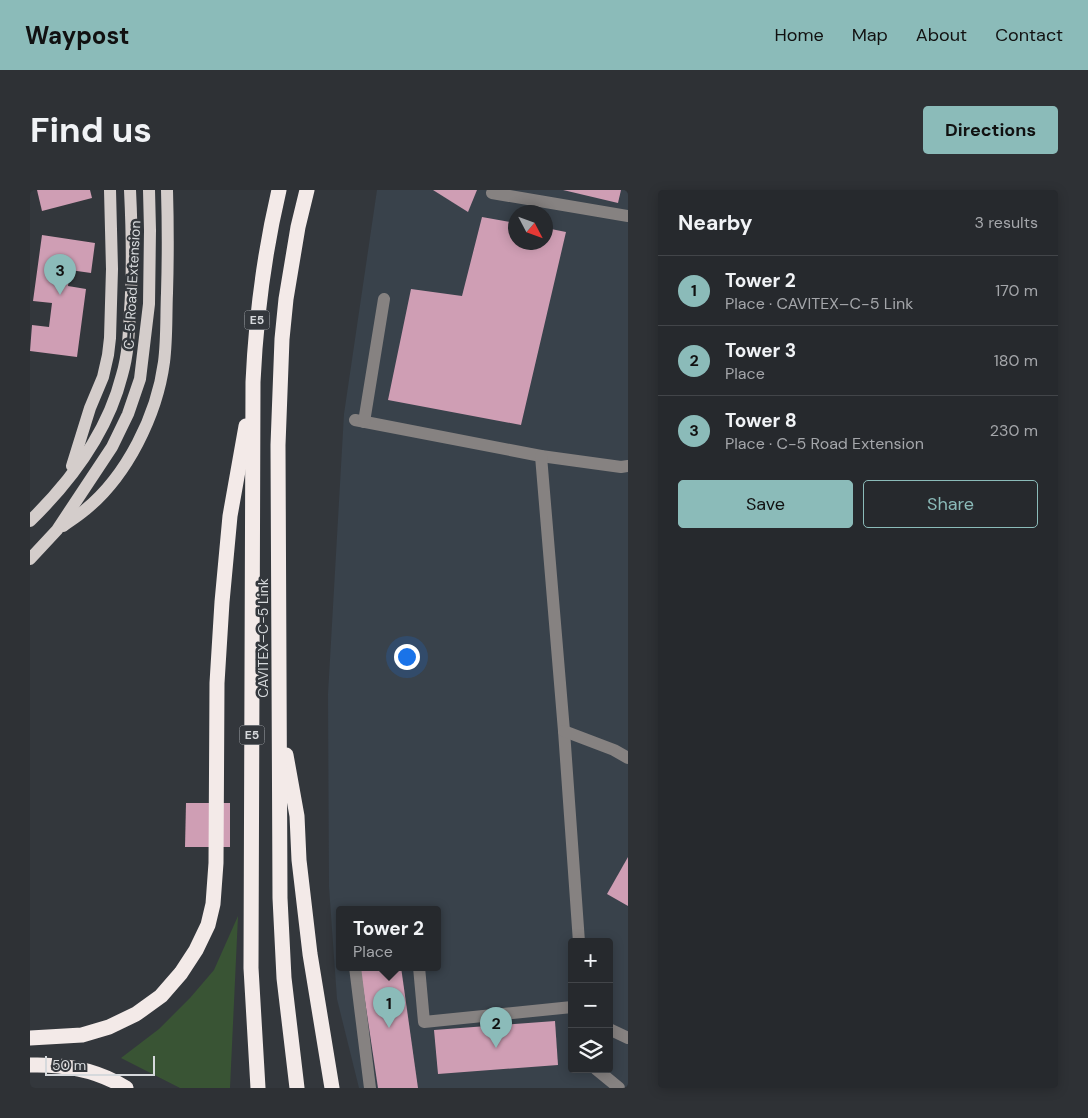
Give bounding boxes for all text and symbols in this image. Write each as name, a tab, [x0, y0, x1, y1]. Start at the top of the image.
text: Waypost	[25, 20, 129, 51]
text: Home	[774, 23, 824, 47]
text: Map	[852, 23, 888, 47]
text: About	[916, 23, 967, 47]
text: Contact	[995, 23, 1063, 47]
button: Directions	[923, 106, 1058, 154]
text: Find us	[30, 107, 152, 153]
north arrow	[508, 205, 553, 250]
text: Nearby	[678, 209, 752, 237]
text: 3 results	[975, 212, 1038, 233]
street label: C-5 Road Extension	[120, 220, 144, 350]
pin: 3	[44, 254, 76, 295]
text: Tower 2	[725, 268, 796, 293]
text: 1	[691, 280, 697, 301]
text: 170 m	[995, 280, 1038, 301]
text: Place · CAVITEX–C-5 Link	[725, 293, 913, 314]
road number: E5	[244, 310, 270, 330]
text: Tower 3	[725, 338, 796, 363]
text: 2	[689, 350, 699, 371]
text: 180 m	[994, 350, 1038, 371]
text: Place	[725, 363, 765, 384]
text: Tower 8	[725, 408, 797, 433]
text: 3	[689, 420, 699, 441]
text: 230 m	[990, 420, 1038, 441]
text: Place · C-5 Road Extension	[725, 433, 924, 454]
button: Save	[678, 480, 853, 528]
button: Share	[863, 480, 1038, 528]
street label: CAVITEX–C-5 Link	[254, 578, 272, 698]
your location	[394, 644, 420, 670]
road number: E5	[240, 726, 264, 744]
popup	[336, 906, 441, 971]
text: Tower 2	[353, 916, 424, 941]
map controls	[568, 938, 613, 1073]
button: +	[568, 938, 613, 983]
text: Place	[353, 941, 393, 962]
button: −	[568, 983, 613, 1028]
pin: 1	[373, 987, 405, 1028]
pin: 2	[480, 1007, 512, 1048]
button: layers	[568, 1028, 613, 1073]
scale bar	[45, 1053, 155, 1076]
text: 50 m	[52, 1056, 86, 1074]

